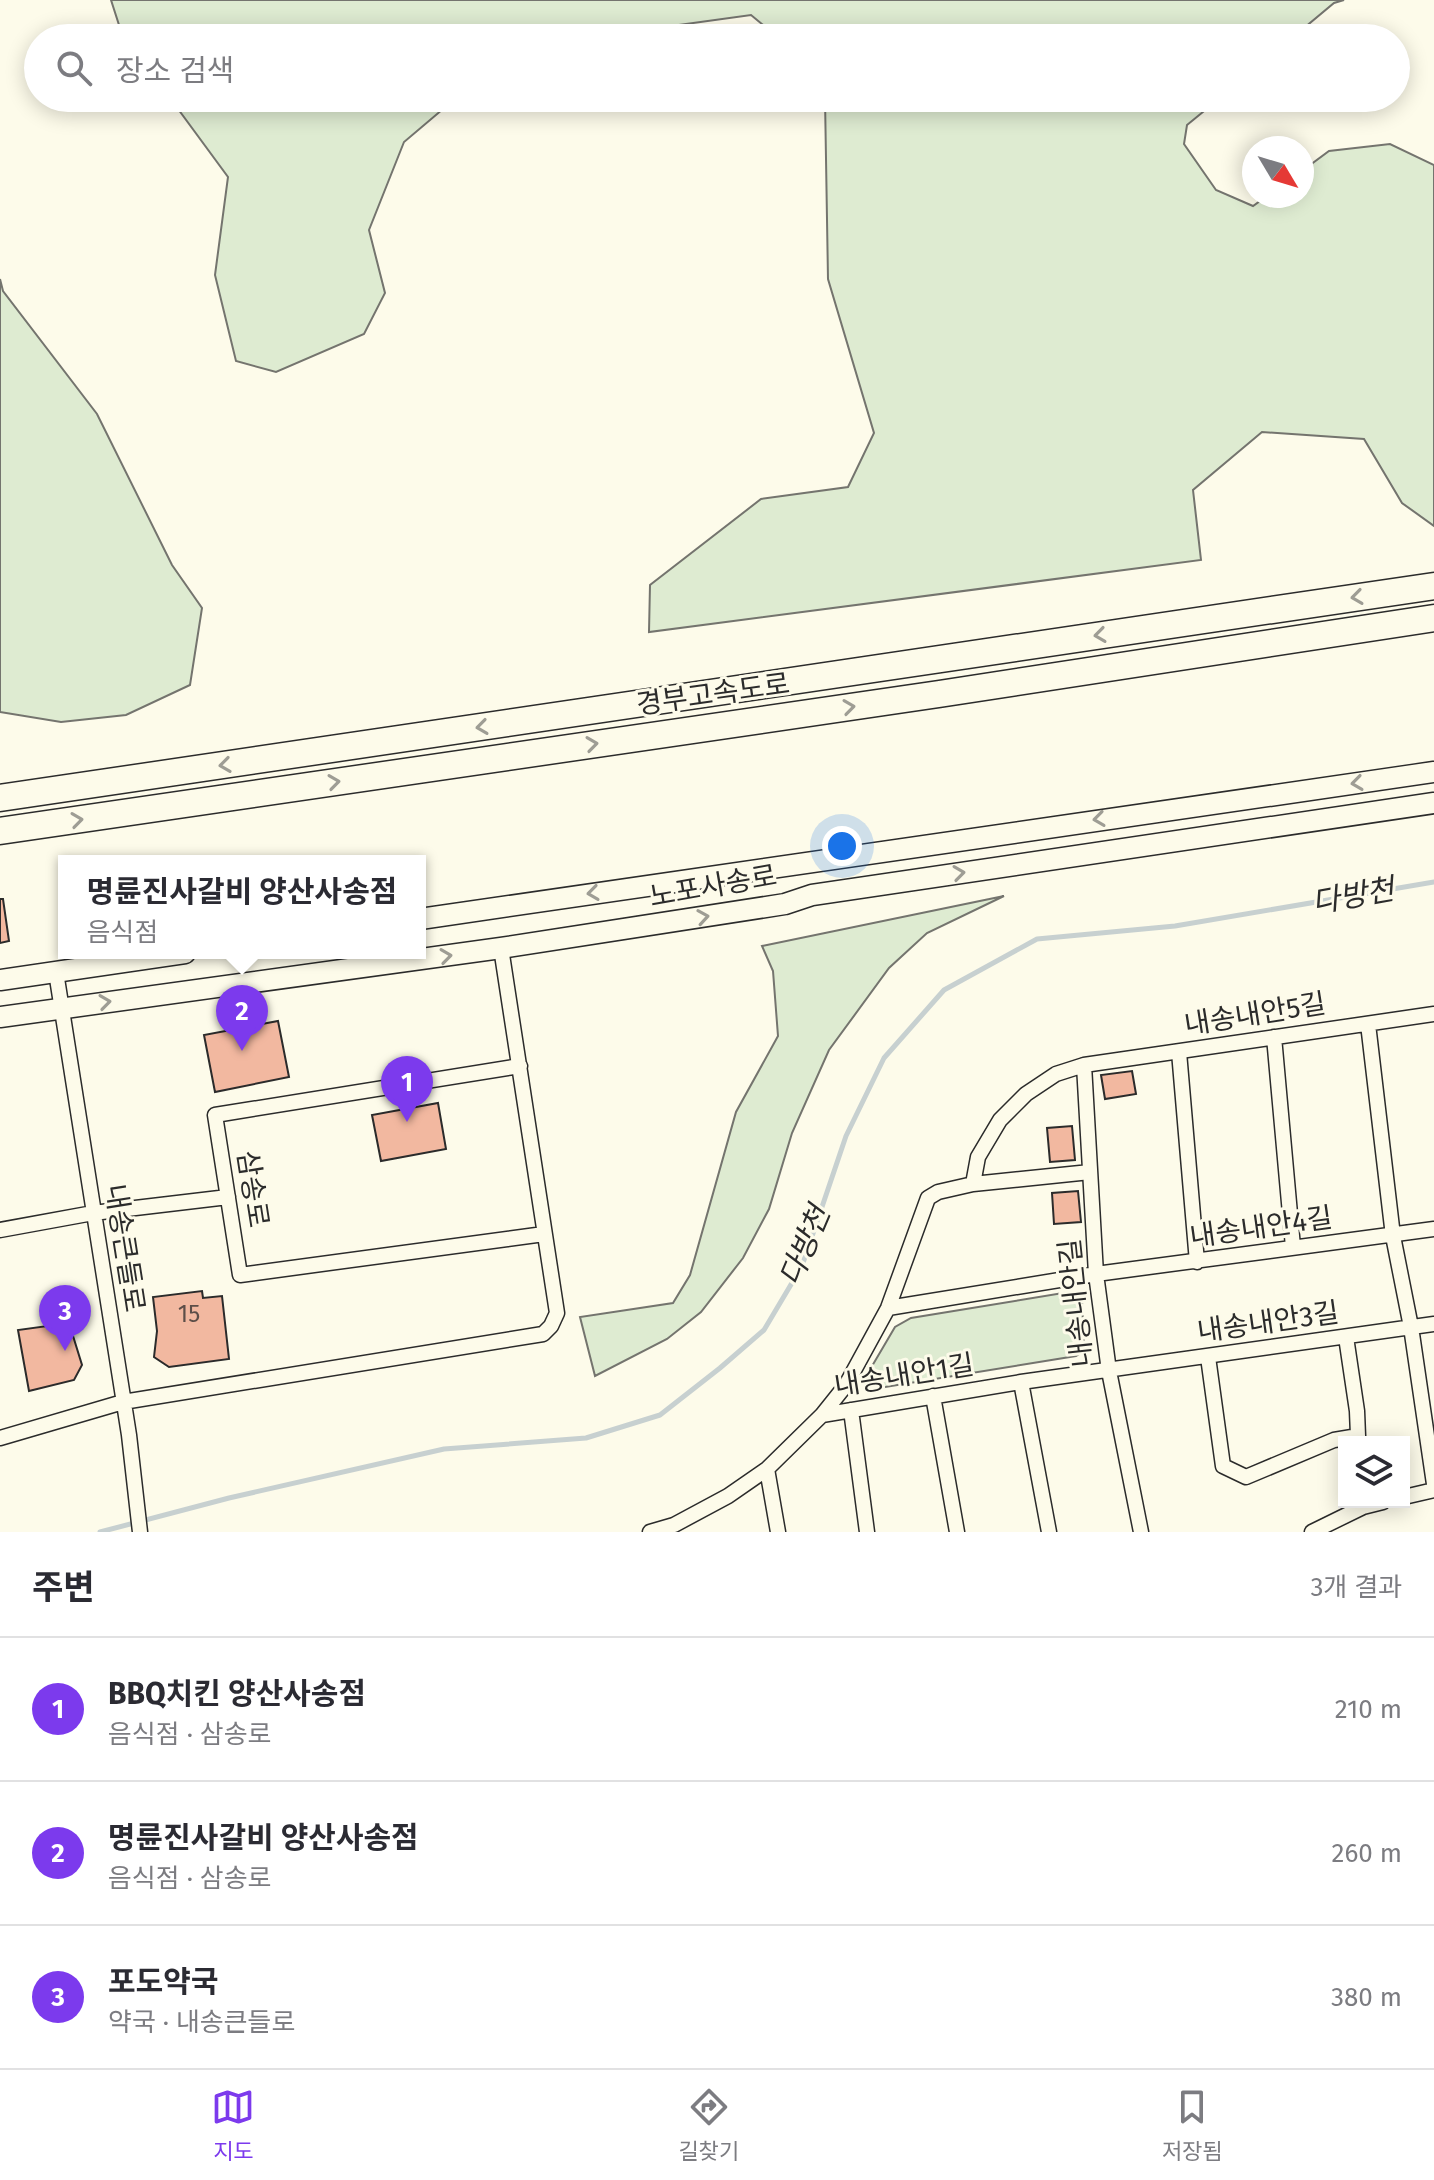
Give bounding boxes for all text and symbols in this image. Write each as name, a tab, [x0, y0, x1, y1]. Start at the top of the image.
search box	[24, 24, 1410, 112]
icon: search	[52, 46, 96, 90]
text: 장소 검색	[116, 53, 234, 89]
north arrow	[1242, 136, 1314, 208]
one-way arrow	[1350, 588, 1364, 605]
one-way arrow	[1093, 626, 1107, 643]
street label: 경부고속도로	[634, 667, 792, 721]
one-way arrow	[842, 699, 856, 716]
one-way arrow	[476, 718, 489, 735]
one-way arrow	[585, 736, 599, 753]
one-way arrow	[218, 756, 232, 773]
one-way arrow	[328, 774, 341, 791]
one-way arrow	[1350, 774, 1364, 791]
one-way arrow	[1092, 810, 1106, 827]
one-way arrow	[70, 812, 84, 829]
your location	[822, 826, 862, 866]
popup	[58, 855, 426, 959]
street label: 노포사송로	[647, 859, 779, 913]
one-way arrow	[952, 865, 965, 882]
water label: 다방천	[1309, 870, 1400, 921]
text: 명륜진사갈비 양산사송점	[87, 874, 397, 910]
one-way arrow	[586, 884, 600, 901]
one-way arrow	[696, 909, 710, 926]
text: 음식점	[87, 917, 158, 948]
one-way arrow	[439, 948, 453, 965]
pin: 2	[216, 985, 268, 1051]
street label: 내송내안5길	[1182, 987, 1328, 1041]
one-way arrow	[98, 994, 112, 1011]
pin: 1	[381, 1056, 433, 1122]
street label: 삼송로	[231, 1148, 275, 1230]
street label: 내송큰들로	[99, 1182, 151, 1314]
water label: 다방천	[772, 1198, 839, 1291]
street label: 내송내안4길	[1188, 1201, 1334, 1253]
street label: 내송내안길	[1053, 1237, 1099, 1369]
pin: 3	[39, 1285, 91, 1351]
street label: 내송내안3길	[1195, 1296, 1341, 1348]
house number: 15	[178, 1300, 200, 1328]
street label: 내송내안1길	[832, 1348, 976, 1402]
map controls	[1338, 1436, 1410, 1508]
button: layers	[1338, 1436, 1410, 1508]
text: 주변	[32, 1567, 95, 1608]
text: 3개 결과	[1310, 1572, 1402, 1603]
text: BBQ치킨 양산사송점	[108, 1676, 366, 1712]
text: 1	[52, 1694, 64, 1725]
text: 210 m	[1335, 1694, 1402, 1725]
text: 음식점 · 삼송로	[108, 1719, 272, 1750]
text: 명륜진사갈비 양산사송점	[108, 1820, 419, 1856]
text: 2	[51, 1838, 65, 1869]
text: 260 m	[1332, 1838, 1402, 1869]
text: 음식점 · 삼송로	[108, 1863, 272, 1894]
text: 포도약국	[108, 1964, 218, 2000]
text: 3	[51, 1982, 65, 2013]
text: 380 m	[1331, 1982, 1402, 2013]
text: 약국 · 내송큰들로	[108, 2007, 295, 2038]
tab: 지도	[211, 2085, 255, 2165]
tab: 길찾기	[678, 2085, 739, 2165]
tab: 저장됨	[1162, 2085, 1223, 2165]

